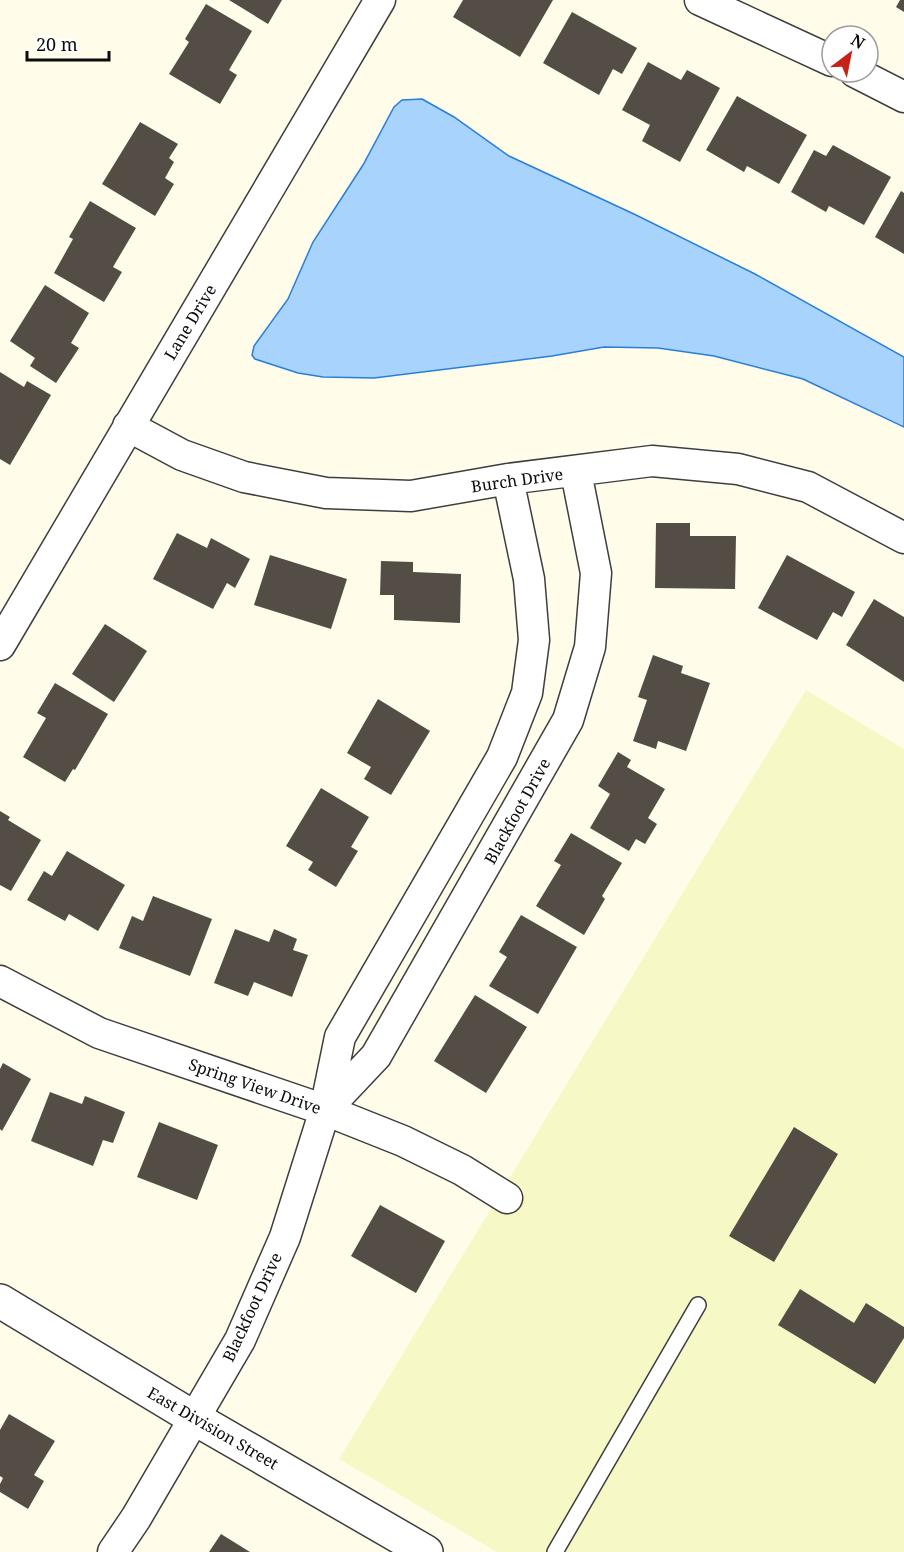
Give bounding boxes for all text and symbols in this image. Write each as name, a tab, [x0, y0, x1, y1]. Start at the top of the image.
scale bar	[27, 24, 110, 62]
north arrow	[820, 24, 880, 84]
text: N	[847, 29, 869, 54]
text: 20 m	[36, 32, 78, 56]
street label: Lane Drive	[159, 280, 221, 364]
street label: Burch Drive	[470, 463, 564, 497]
street label: Blackfoot Drive	[479, 754, 555, 868]
street label: Spring View Drive	[186, 1053, 324, 1119]
street label: Blackfoot Drive	[217, 1249, 287, 1365]
street label: East Division Street	[144, 1382, 283, 1475]

